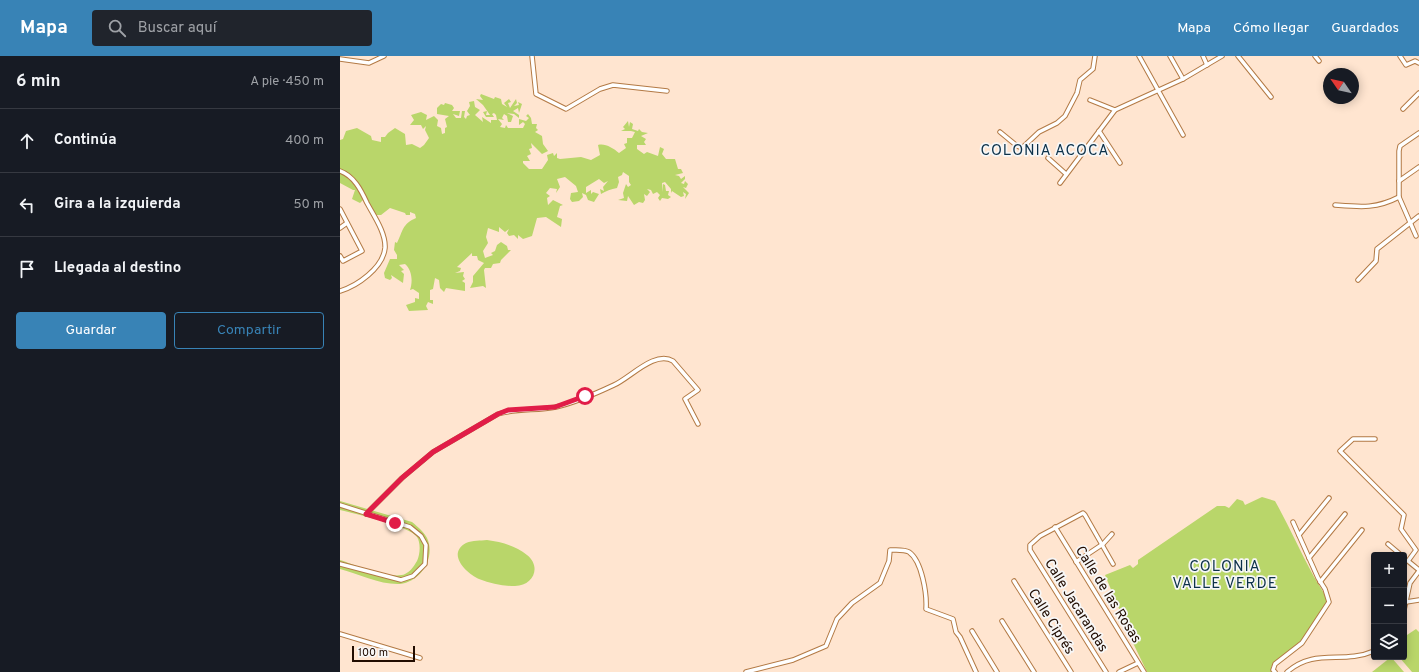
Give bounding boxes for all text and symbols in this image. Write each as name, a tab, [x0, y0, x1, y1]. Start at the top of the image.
search box	[92, 10, 372, 46]
text: Mapa	[20, 16, 68, 40]
icon: search	[106, 17, 128, 39]
text: Buscar aquí	[138, 19, 217, 38]
text: Mapa	[1177, 20, 1211, 37]
text: Cómo llegar	[1233, 20, 1309, 37]
text: Guardados	[1331, 20, 1399, 37]
north arrow	[1323, 68, 1359, 104]
text: 6 min	[16, 71, 60, 93]
text: A pie · 450 m	[250, 74, 324, 90]
icon: ahead	[16, 130, 38, 152]
text: Continúa	[54, 131, 116, 150]
text: 400 m	[285, 133, 324, 149]
district label: COLONIA ACOCA	[980, 142, 1110, 161]
icon: left	[16, 194, 38, 216]
text: Gira a la izquierda	[54, 195, 181, 214]
text: 50 m	[294, 197, 324, 213]
icon: arrive	[16, 258, 38, 280]
text: Llegada al destino	[54, 259, 181, 278]
button: Guardar	[16, 312, 166, 349]
button: Compartir	[174, 312, 324, 349]
route start	[576, 387, 594, 405]
route end	[386, 514, 404, 532]
street label: Calle de las Rosas	[1071, 543, 1144, 646]
map controls	[1371, 552, 1407, 660]
button: +	[1371, 552, 1407, 588]
street label: Calle Jacarandas	[1040, 556, 1111, 656]
district label: COLONIA VALLE VERDE	[1172, 558, 1278, 594]
street label: Calle Ciprés	[1024, 586, 1078, 658]
button: −	[1371, 588, 1407, 624]
button: layers	[1371, 624, 1407, 660]
scale bar	[352, 644, 415, 663]
text: 100 m	[358, 646, 388, 660]

